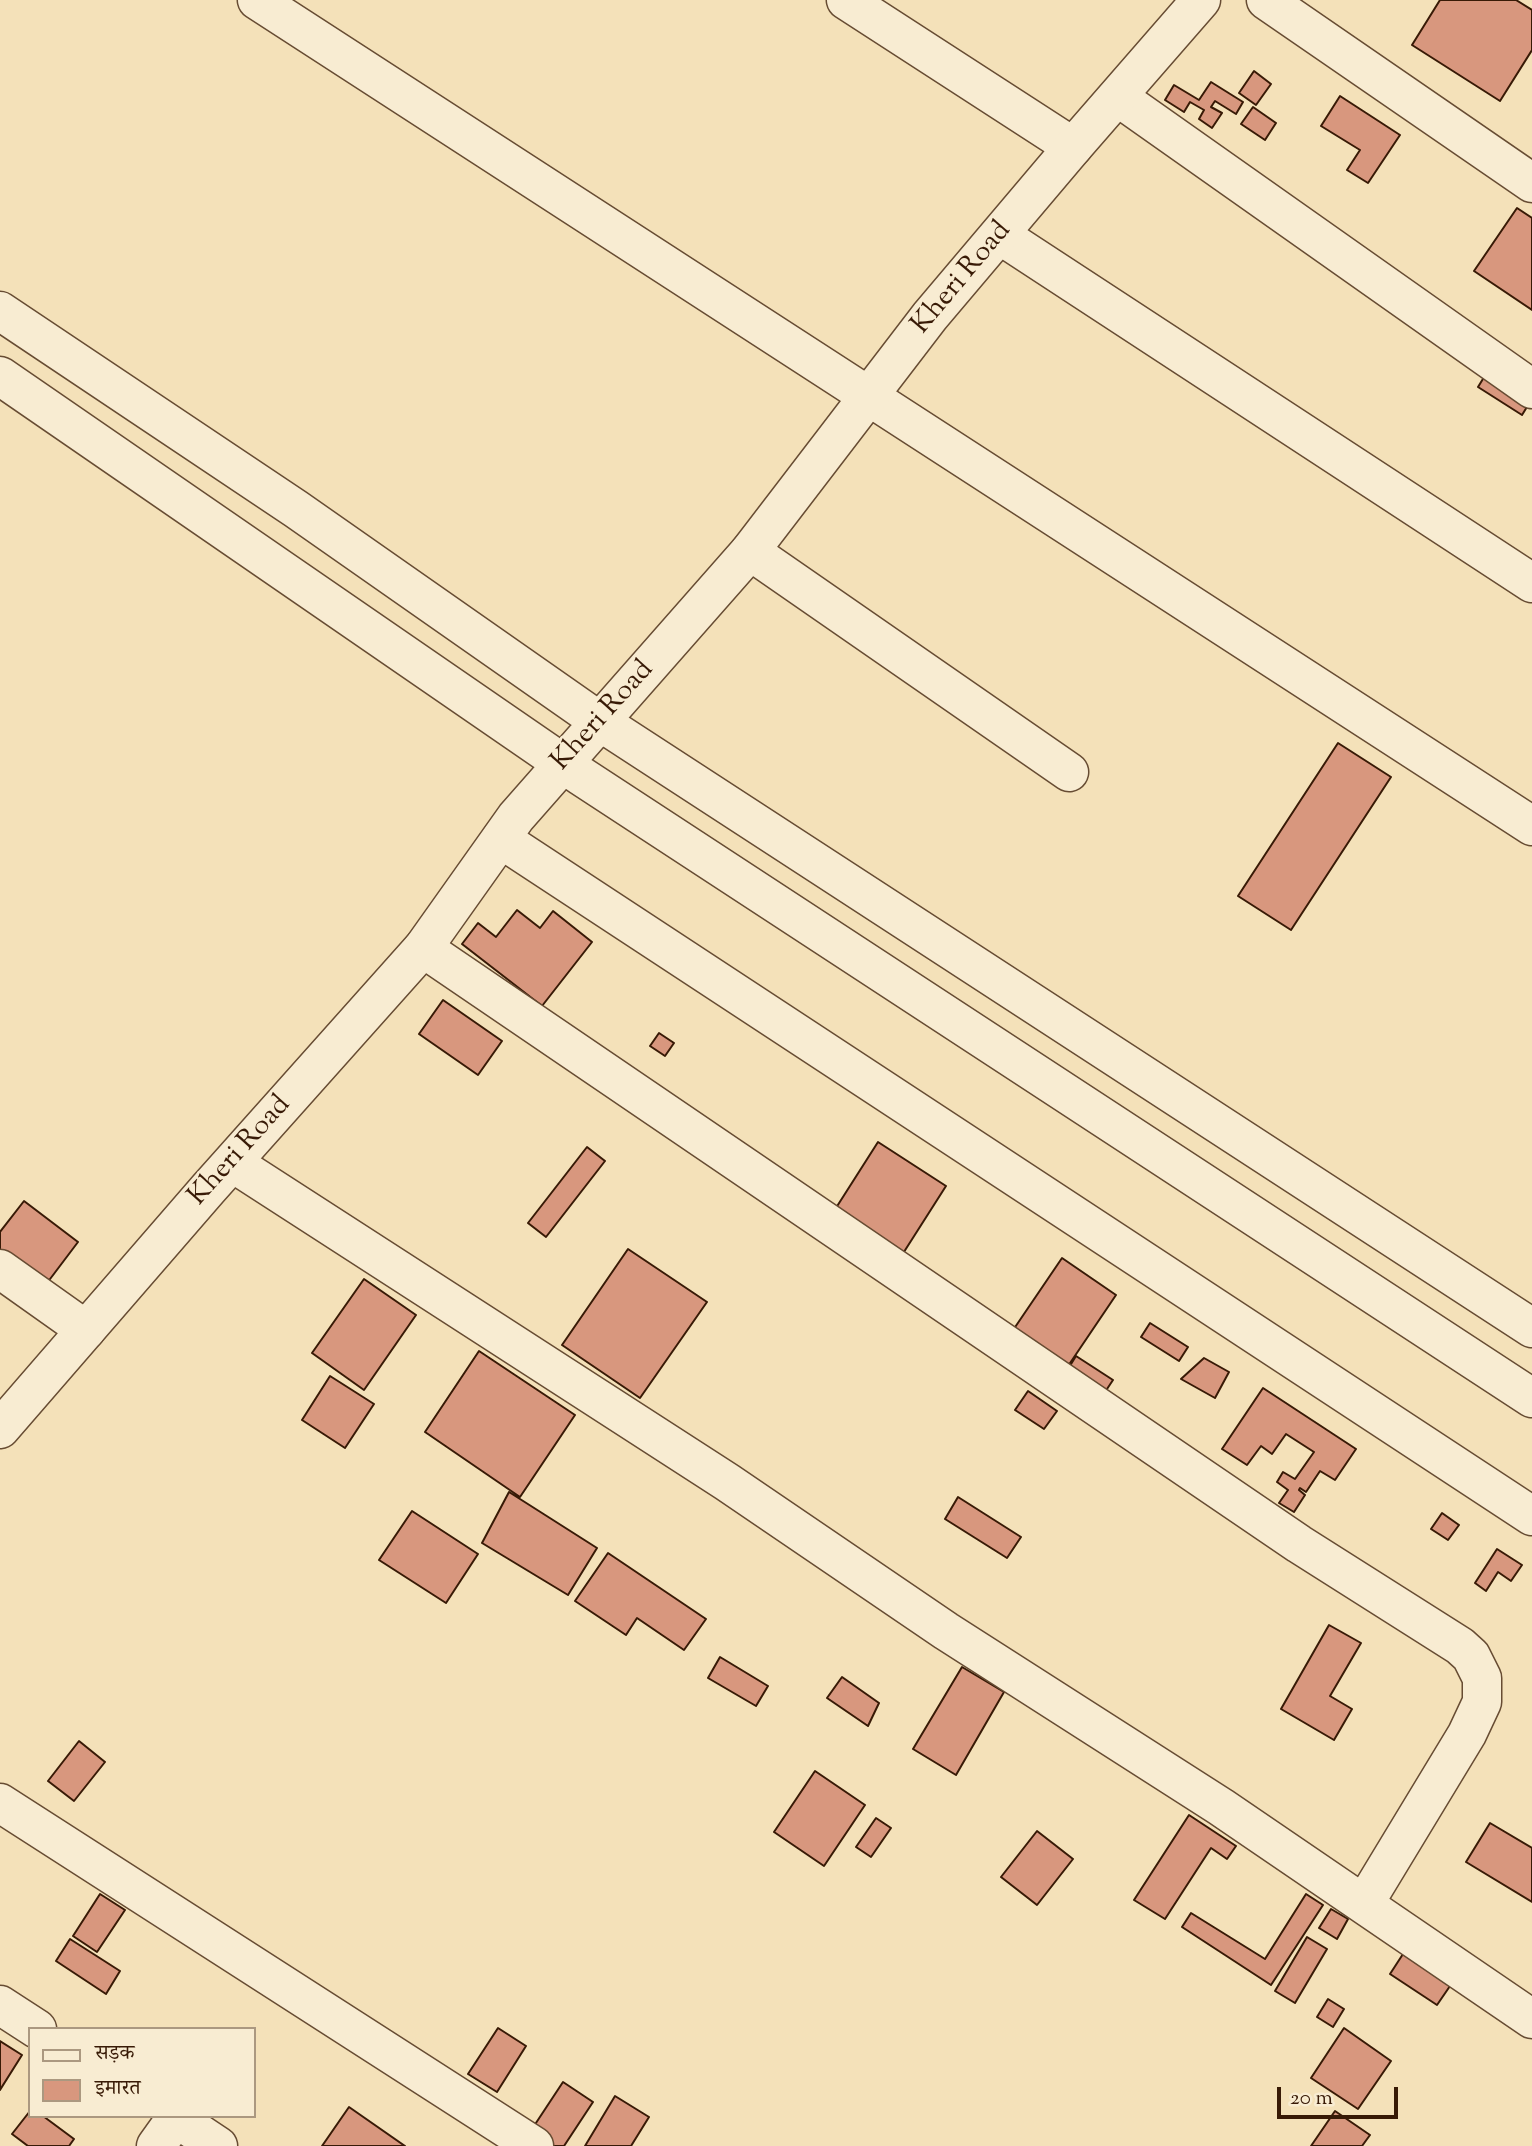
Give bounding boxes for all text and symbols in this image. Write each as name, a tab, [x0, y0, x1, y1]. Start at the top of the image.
street label: Kheri Road	[906, 216, 1020, 342]
street label: Kheri Road	[546, 655, 662, 779]
street label: Kheri Road	[183, 1090, 299, 1214]
legend	[28, 2027, 256, 2118]
text: सड़क	[95, 2039, 134, 2069]
scale bar	[1280, 2072, 1401, 2116]
text: इमारत	[95, 2074, 141, 2104]
text: 20 m	[1290, 2084, 1333, 2114]

